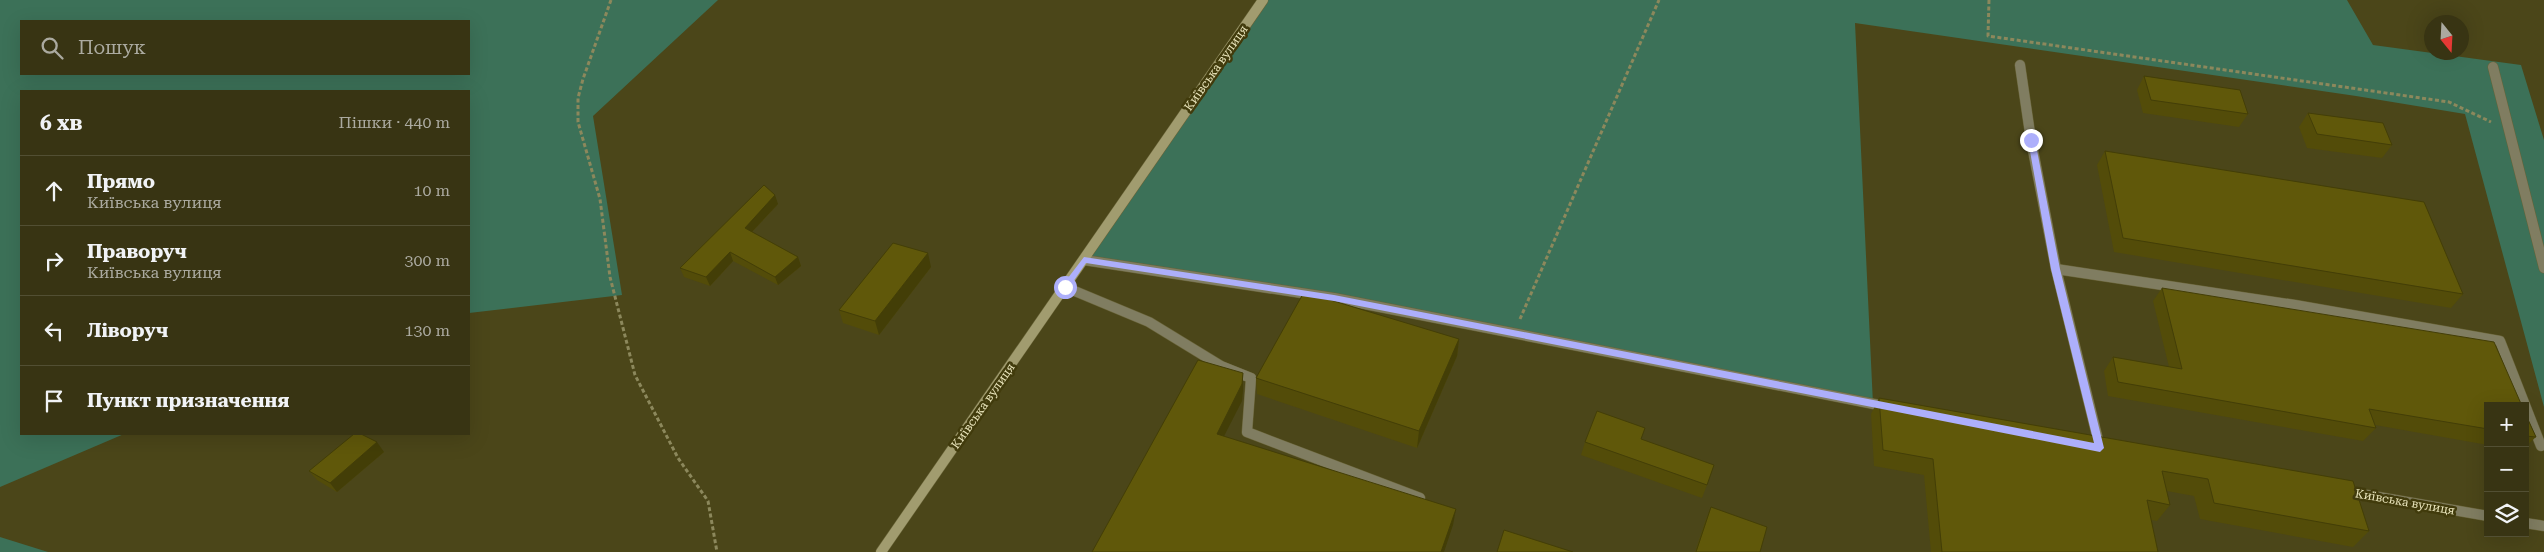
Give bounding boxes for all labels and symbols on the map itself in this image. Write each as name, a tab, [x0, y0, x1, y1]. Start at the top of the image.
north arrow	[2424, 15, 2469, 60]
street label: Київська вулиця	[1181, 23, 1251, 113]
route end	[2020, 129, 2043, 152]
route start	[1054, 276, 1077, 299]
street label: Київська вулиця	[948, 361, 1018, 451]
street label: Київська вулиця	[2354, 486, 2456, 518]

